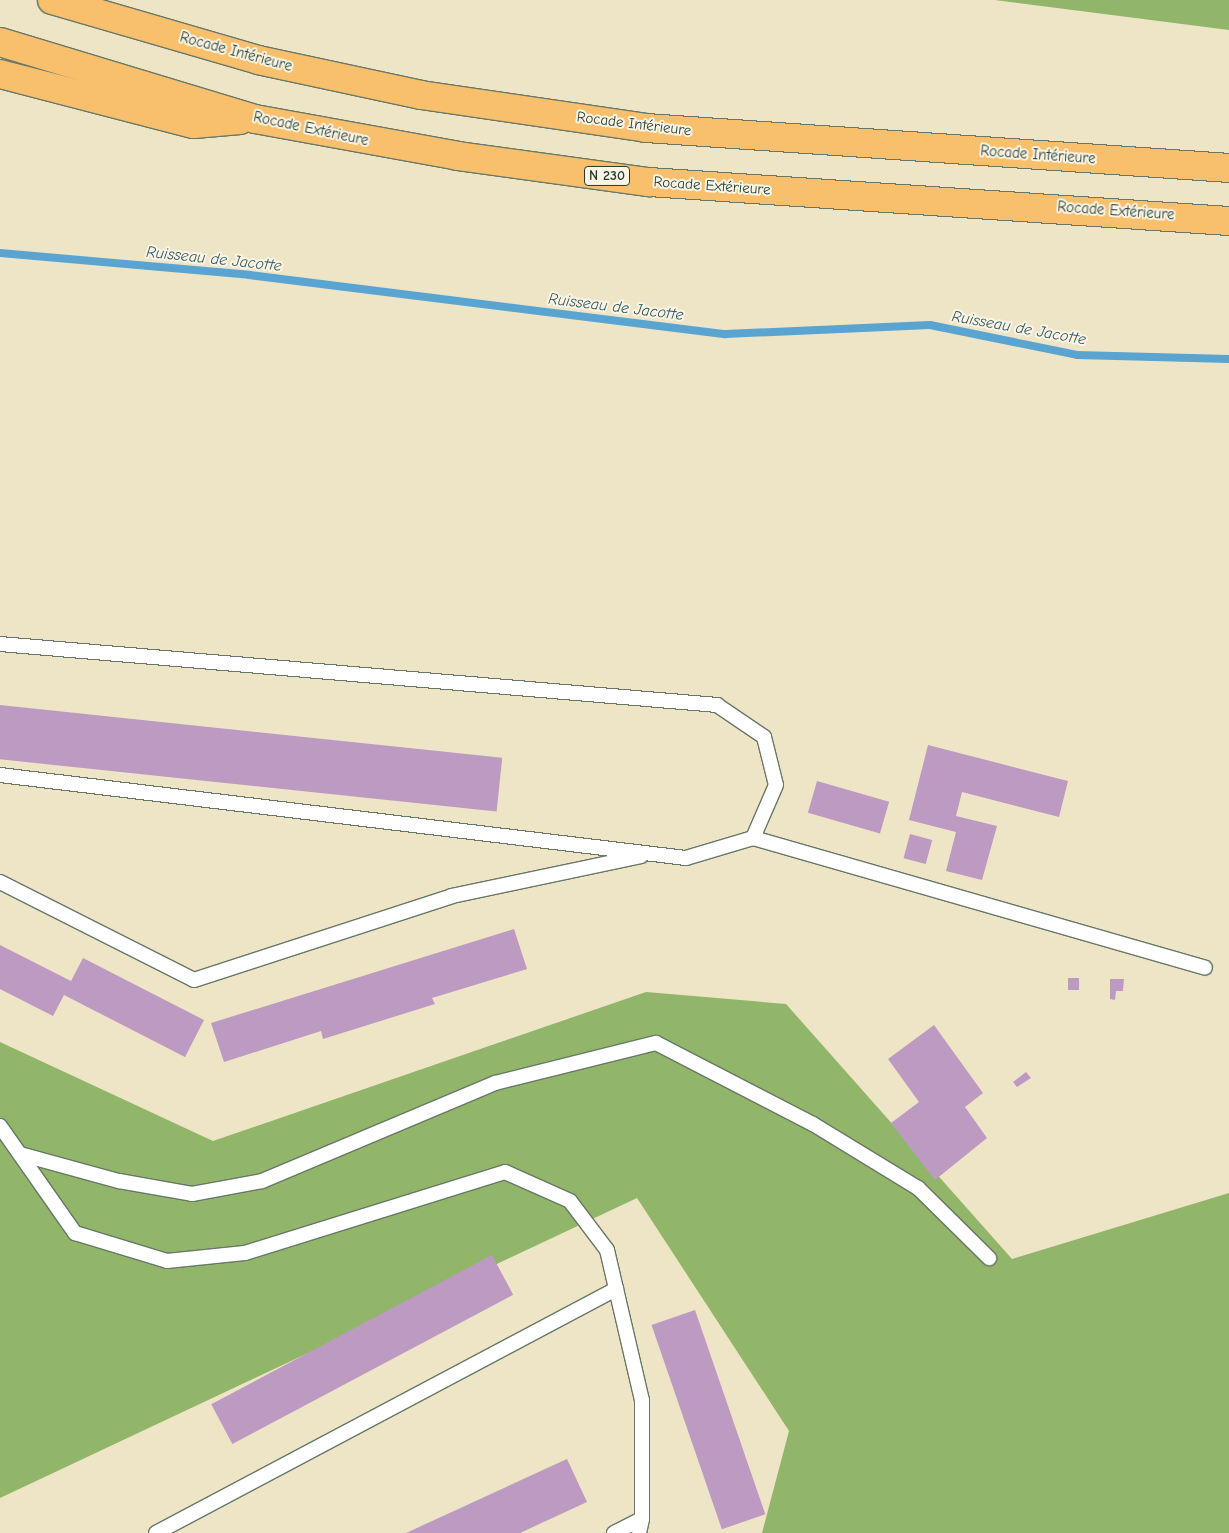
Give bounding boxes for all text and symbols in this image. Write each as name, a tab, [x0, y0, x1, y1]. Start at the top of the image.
street label: Rocade Intérieure	[178, 28, 294, 76]
street label: Rocade Extérieure	[252, 108, 370, 150]
street label: Rocade Intérieure	[576, 108, 692, 140]
street label: Rocade Intérieure	[980, 142, 1096, 168]
road number: N 230	[583, 165, 631, 188]
street label: Rocade Extérieure	[653, 173, 771, 199]
street label: Rocade Extérieure	[1057, 198, 1175, 224]
water label: Ruisseau de Jacotte	[145, 242, 283, 276]
water label: Ruisseau de Jacotte	[547, 289, 685, 325]
water label: Ruisseau de Jacotte	[950, 307, 1088, 349]

